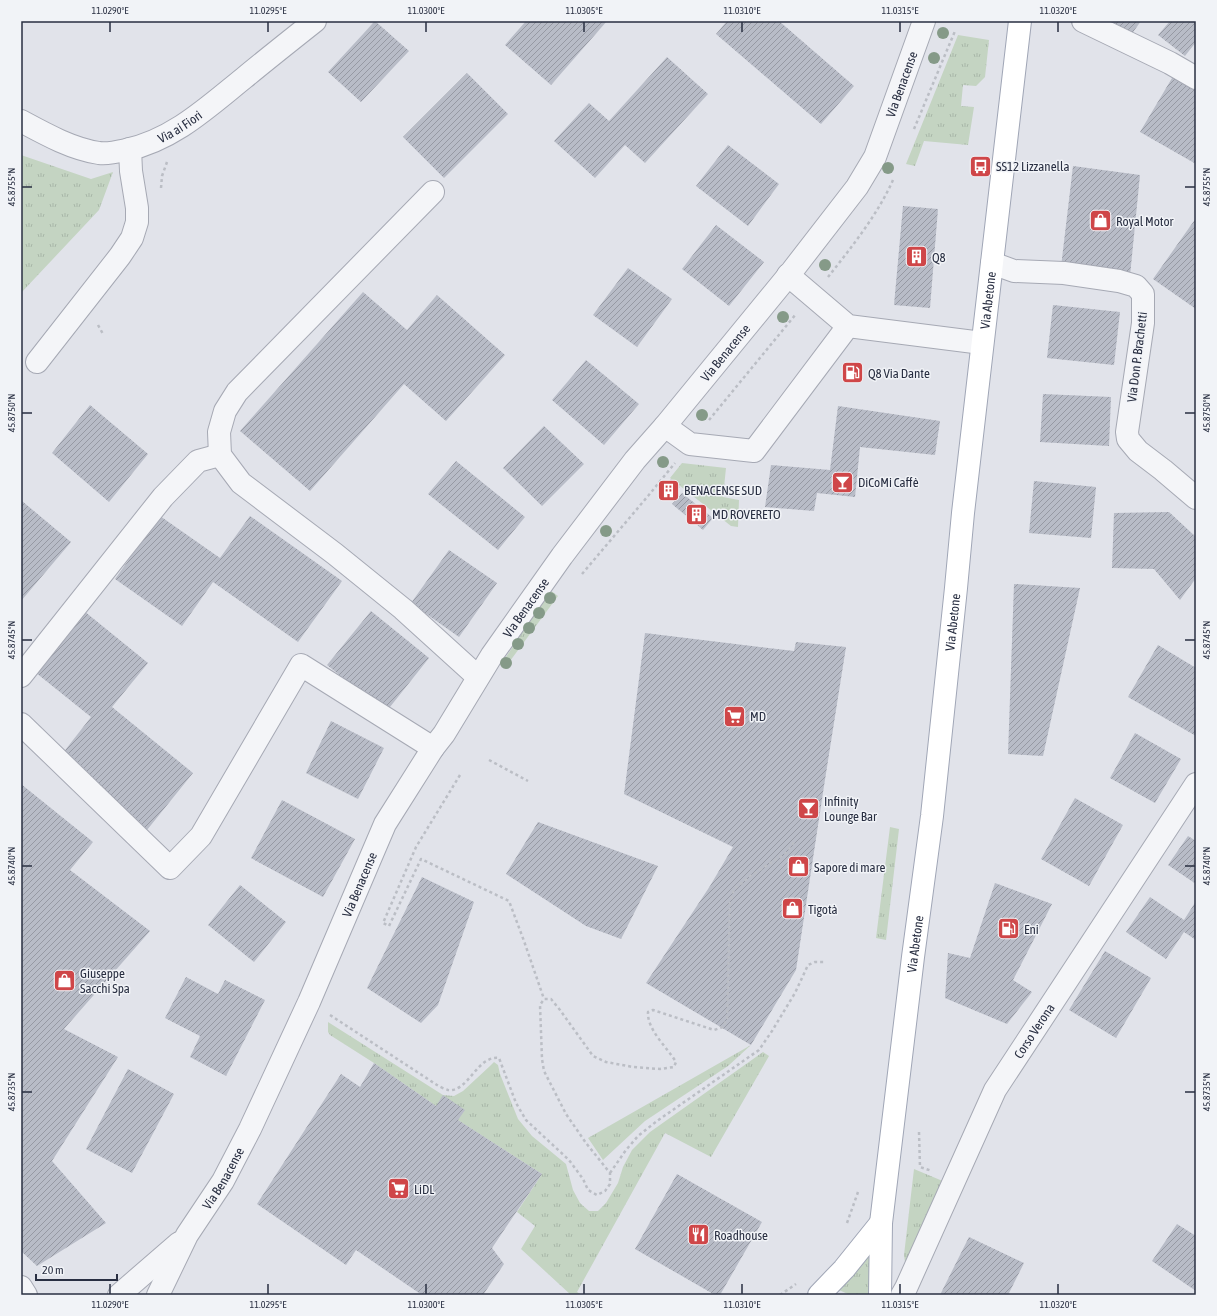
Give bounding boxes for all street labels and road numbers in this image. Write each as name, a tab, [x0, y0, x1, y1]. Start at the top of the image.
street label: Via Benacense	[882, 49, 920, 119]
street label: Via ai Fiori	[155, 107, 205, 146]
street label: Via Abetone	[977, 271, 998, 330]
street label: Via Don P. Brachetti	[1124, 311, 1150, 403]
street label: Via Benacense	[697, 321, 753, 384]
street label: Via Benacense	[499, 575, 552, 640]
street label: Via Abetone	[942, 593, 963, 652]
street label: Via Benacense	[339, 850, 380, 919]
street label: Via Abetone	[904, 914, 926, 974]
street label: Corso Verona	[1010, 1001, 1057, 1061]
street label: Via Benacense	[199, 1145, 247, 1212]

